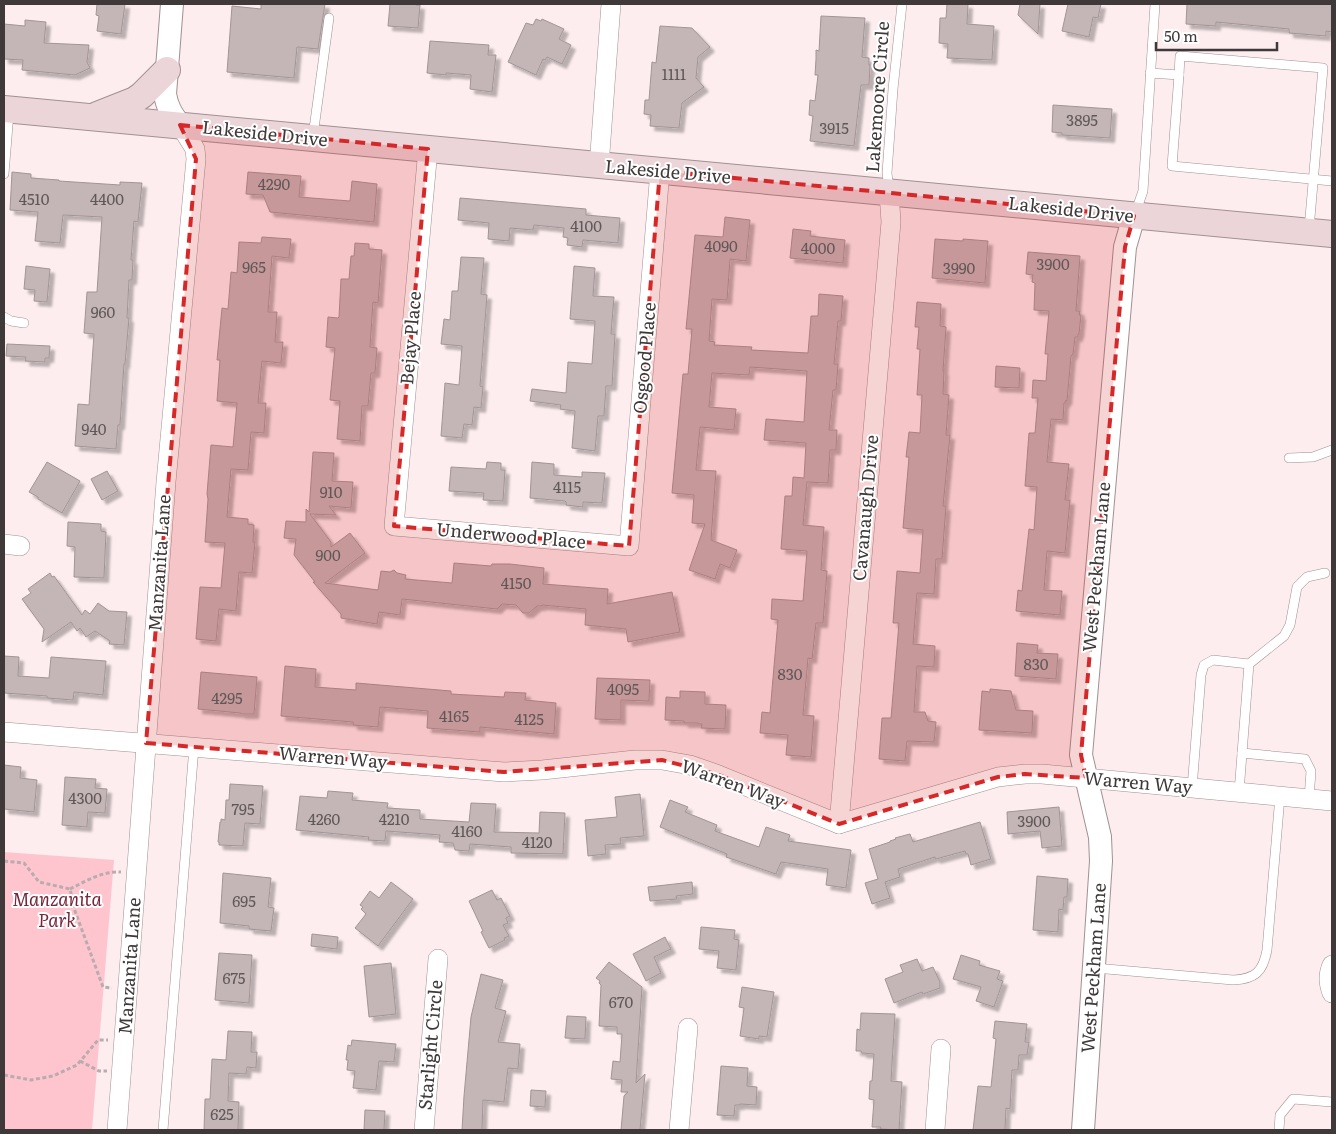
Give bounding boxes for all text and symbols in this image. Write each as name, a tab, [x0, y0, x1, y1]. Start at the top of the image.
street label: Lakemoore Circle	[858, 20, 895, 173]
scale bar	[1156, 20, 1277, 52]
text: 50 m	[1164, 24, 1198, 47]
house number: 1111	[662, 62, 686, 85]
house number: 3895	[1066, 108, 1098, 131]
street label: Lakeside Drive	[201, 112, 329, 153]
house number: 3915	[819, 116, 849, 139]
street label: Lakeside Drive	[604, 152, 732, 189]
house number: 4290	[258, 172, 291, 195]
house number: 4510	[19, 187, 50, 210]
house number: 4400	[90, 187, 124, 210]
street label: Lakeside Drive	[1007, 188, 1135, 229]
house number: 4100	[570, 214, 602, 237]
house number: 4090	[704, 234, 738, 257]
house number: 4000	[801, 236, 835, 259]
house number: 3900	[1036, 252, 1070, 275]
house number: 965	[242, 255, 266, 278]
house number: 3990	[943, 256, 976, 279]
street label: Bejay Place	[392, 290, 427, 386]
house number: 960	[91, 300, 116, 323]
street label: Osgood Place	[625, 301, 662, 415]
house number: 940	[82, 417, 107, 440]
street label: Cavanaugh Drive	[845, 434, 884, 582]
house number: 4115	[553, 475, 581, 498]
house number: 910	[320, 480, 343, 503]
street label: West Peckham Lane	[1075, 481, 1116, 653]
street label: Manzanita Lane	[140, 493, 177, 632]
street label: Underwood Place	[435, 515, 587, 554]
house number: 900	[315, 543, 341, 566]
house number: 4150	[501, 571, 532, 594]
house number: 830	[1023, 652, 1049, 675]
house number: 830	[777, 662, 803, 685]
house number: 4095	[607, 677, 640, 700]
house number: 4295	[211, 686, 243, 709]
house number: 4165	[439, 704, 469, 727]
house number: 4125	[514, 707, 544, 730]
street label: Warren Way	[278, 738, 389, 775]
street label: Warren Way	[678, 751, 790, 814]
street label: Warren Way	[1083, 763, 1194, 800]
house number: 4300	[68, 786, 102, 809]
house number: 795	[231, 797, 255, 820]
house number: 4260	[308, 807, 341, 830]
house number: 4210	[379, 807, 410, 830]
house number: 3900	[1017, 809, 1051, 832]
house number: 4160	[451, 819, 483, 842]
house number: 4120	[522, 830, 553, 853]
street label: West Peckham Lane	[1073, 882, 1112, 1054]
park label: Manzanita Park	[12, 885, 102, 933]
house number: 695	[232, 889, 256, 912]
street label: Manzanita Lane	[110, 896, 147, 1035]
house number: 675	[223, 966, 246, 989]
street label: Starlight Circle	[410, 979, 449, 1111]
house number: 670	[609, 990, 633, 1013]
house number: 625	[210, 1102, 234, 1125]

